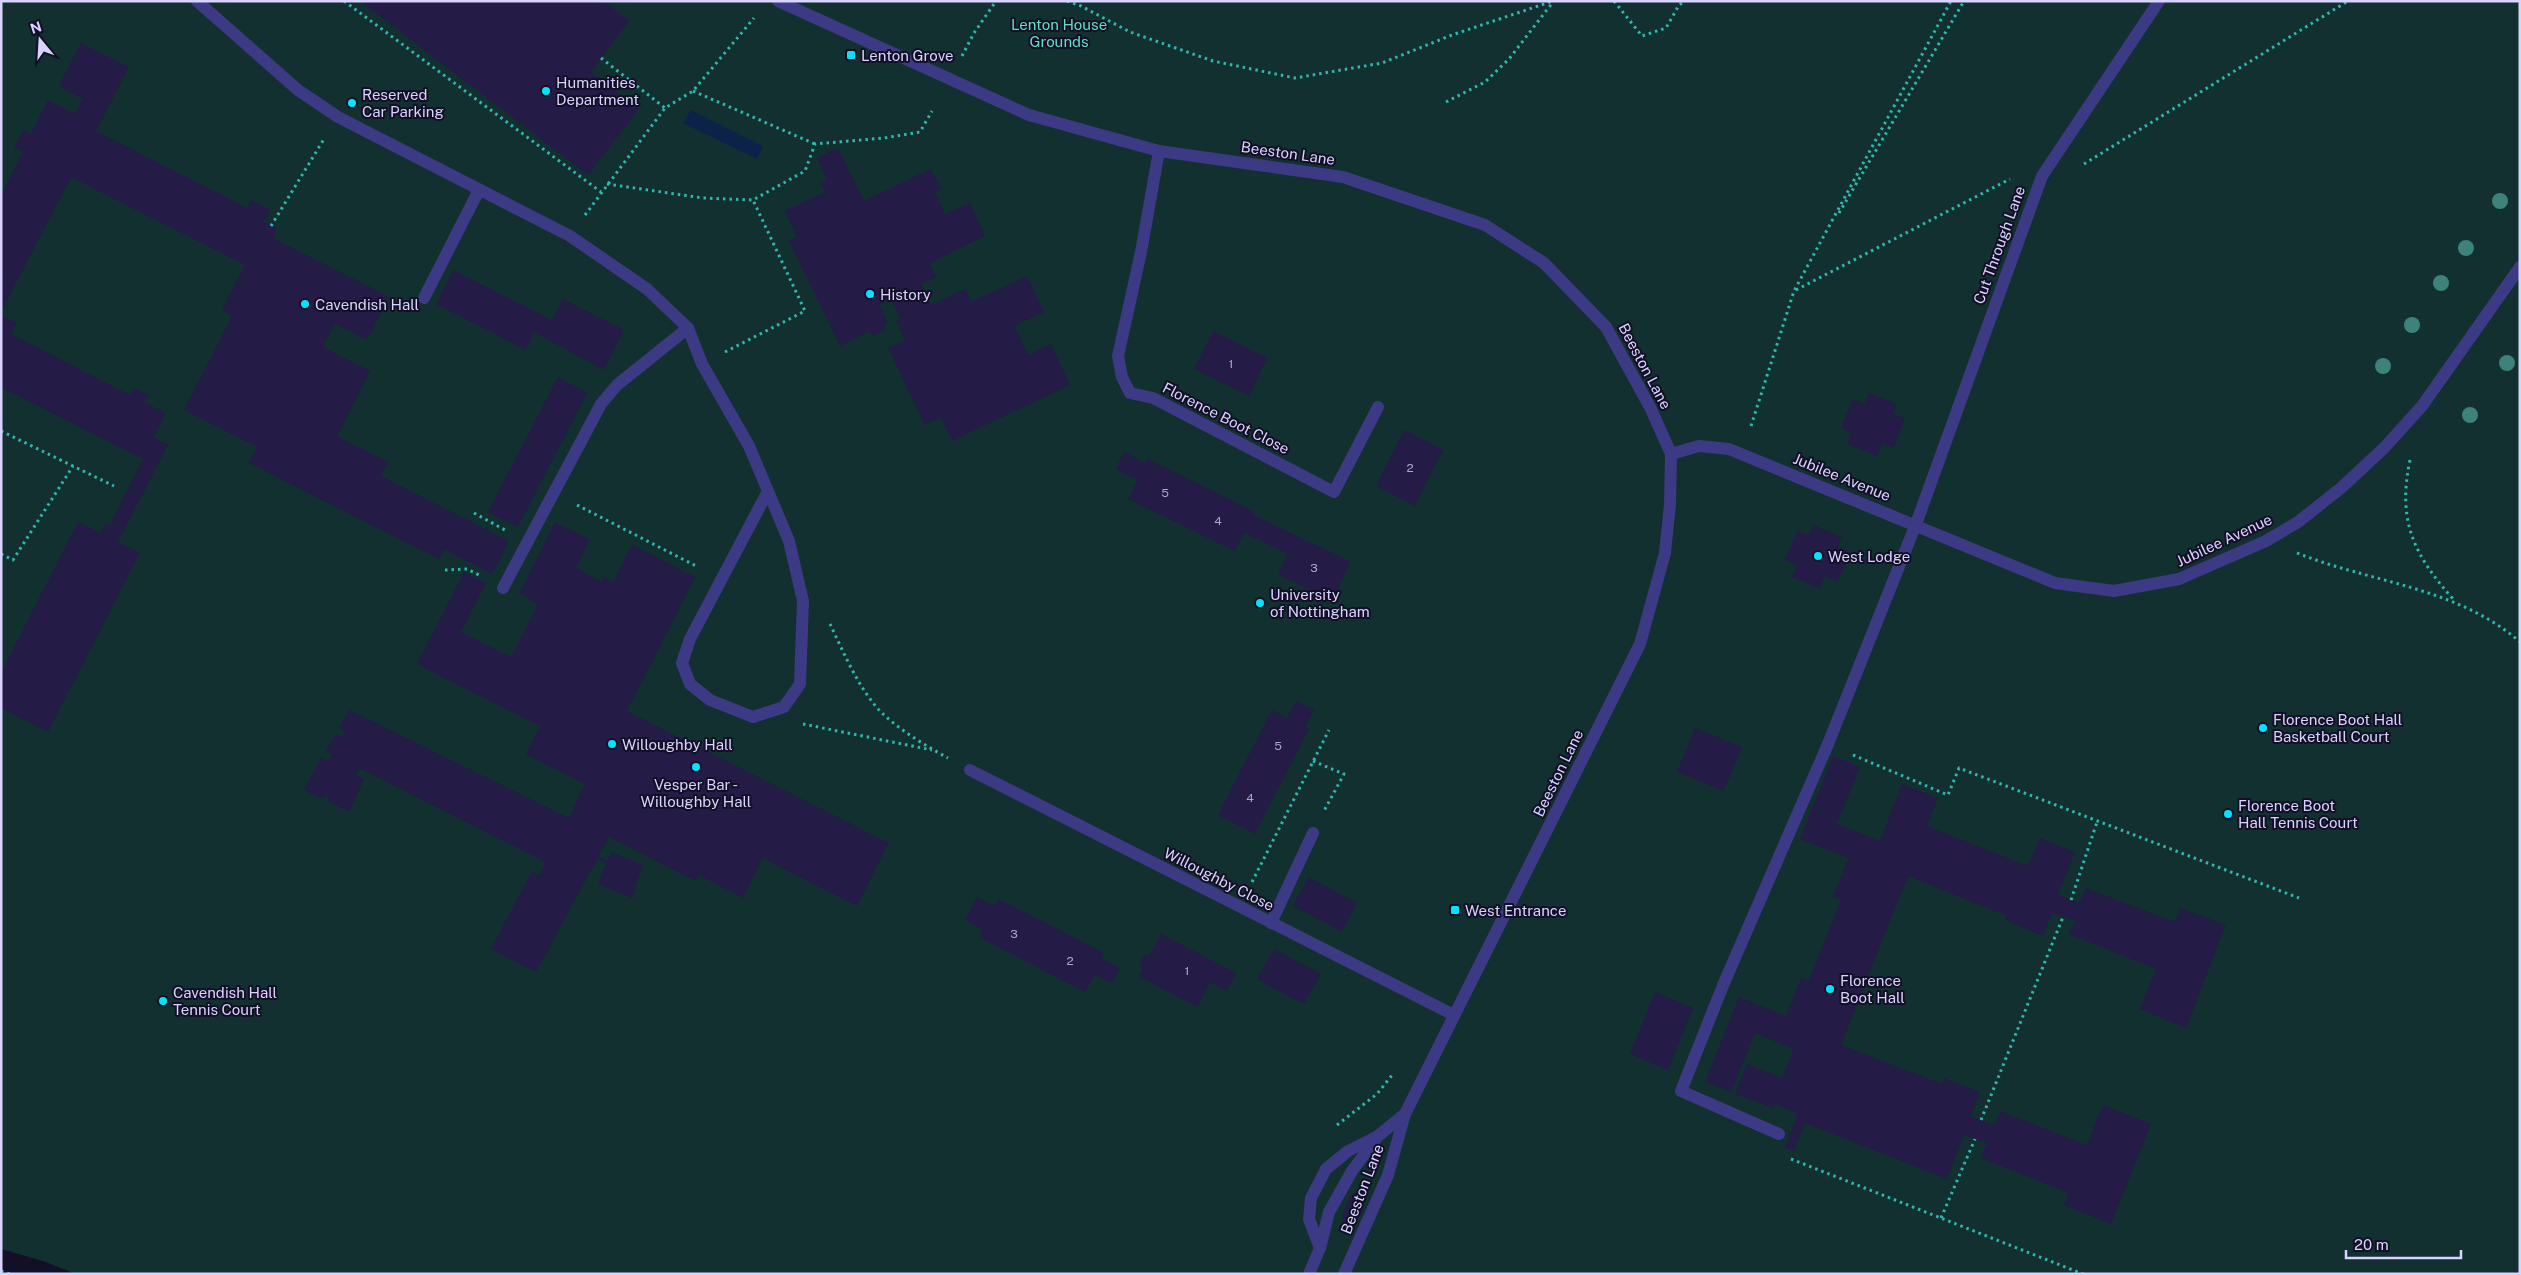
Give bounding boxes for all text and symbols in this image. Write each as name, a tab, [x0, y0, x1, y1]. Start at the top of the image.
north arrow	[15, 15, 65, 65]
park label: Lenton House Grounds	[1011, 16, 1107, 50]
text: N	[28, 18, 44, 37]
place label: Lenton Grove	[861, 47, 954, 64]
marker: Lenton Grove	[845, 49, 857, 61]
place label: Humanities Department	[556, 74, 639, 108]
marker: Humanities Department	[540, 85, 552, 97]
place label: Reserved Car Parking	[362, 86, 444, 120]
marker: Reserved Car Parking	[346, 97, 358, 109]
street label: Beeston Lane	[1240, 138, 1336, 168]
street label: Cut Through Lane	[1970, 184, 2028, 306]
place label: History	[880, 286, 931, 303]
marker: History	[864, 288, 876, 300]
place label: Cavendish Hall	[315, 296, 419, 313]
marker: Cavendish Hall	[299, 298, 311, 310]
street label: Beeston Lane	[1615, 320, 1675, 412]
house number: 1	[1229, 357, 1233, 371]
street label: Florence Boot Close	[1160, 379, 1292, 457]
street label: Jubilee Avenue	[1791, 450, 1893, 504]
house number: 2	[1406, 461, 1414, 475]
house number: 5	[1161, 486, 1169, 500]
street label: Jubilee Avenue	[2173, 510, 2275, 570]
house number: 4	[1214, 514, 1222, 528]
place label: West Lodge	[1828, 548, 1910, 565]
marker: West Lodge	[1812, 550, 1824, 562]
house number: 3	[1310, 561, 1318, 575]
place label: University of Nottingham	[1270, 586, 1370, 620]
marker: University of Nottingham	[1254, 597, 1266, 609]
place label: Florence Boot Hall Basketball Court	[2273, 711, 2402, 745]
marker: Florence Boot Hall Basketball Court	[2257, 722, 2269, 734]
street label: Beeston Lane	[1530, 727, 1586, 819]
place label: Willoughby Hall	[622, 736, 733, 753]
marker: Willoughby Hall	[606, 738, 618, 750]
house number: 5	[1274, 739, 1282, 753]
marker: Vesper Bar - Willoughby Hall	[690, 761, 702, 773]
place label: Vesper Bar - Willoughby Hall	[641, 776, 751, 810]
house number: 4	[1246, 791, 1254, 805]
place label: Florence Boot Hall Tennis Court	[2238, 797, 2358, 831]
marker: Florence Boot Hall Tennis Court	[2222, 808, 2234, 820]
street label: Willoughby Close	[1161, 844, 1277, 914]
place label: West Entrance	[1465, 902, 1566, 919]
marker: West Entrance	[1449, 904, 1461, 916]
house number: 3	[1010, 927, 1018, 941]
house number: 2	[1066, 954, 1074, 968]
house number: 1	[1185, 964, 1189, 978]
place label: Florence Boot Hall	[1840, 972, 1905, 1006]
marker: Florence Boot Hall	[1824, 983, 1836, 995]
place label: Cavendish Hall Tennis Court	[173, 984, 277, 1018]
marker: Cavendish Hall Tennis Court	[157, 995, 169, 1007]
street label: Beeston Lane	[1337, 1142, 1387, 1236]
scale bar	[2346, 1228, 2461, 1260]
text: 20 m	[2354, 1236, 2389, 1253]

